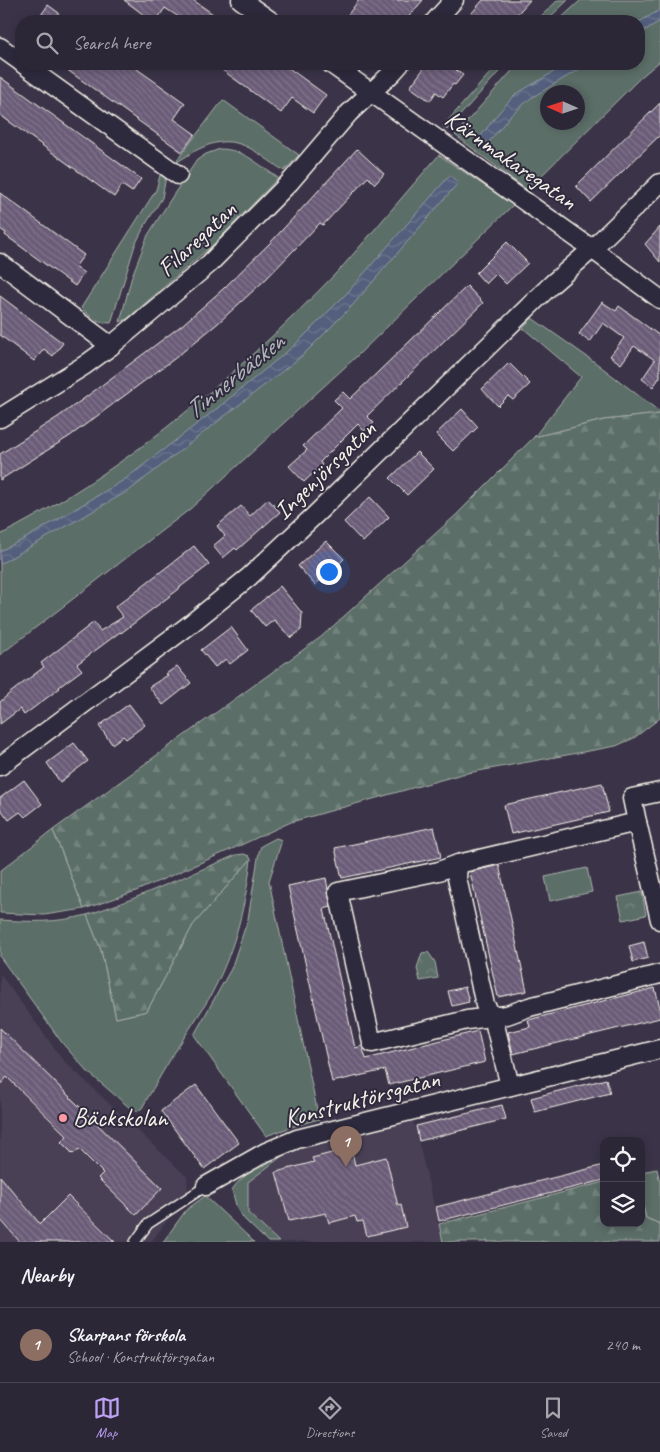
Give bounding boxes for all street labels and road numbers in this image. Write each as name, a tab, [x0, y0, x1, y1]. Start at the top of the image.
street label: Kärnmakaregatan	[439, 103, 584, 218]
street label: Filaregatan	[151, 194, 244, 284]
street label: Ingenjörsgatan	[267, 413, 383, 527]
street label: Konstruktörsgatan	[281, 1063, 444, 1135]

